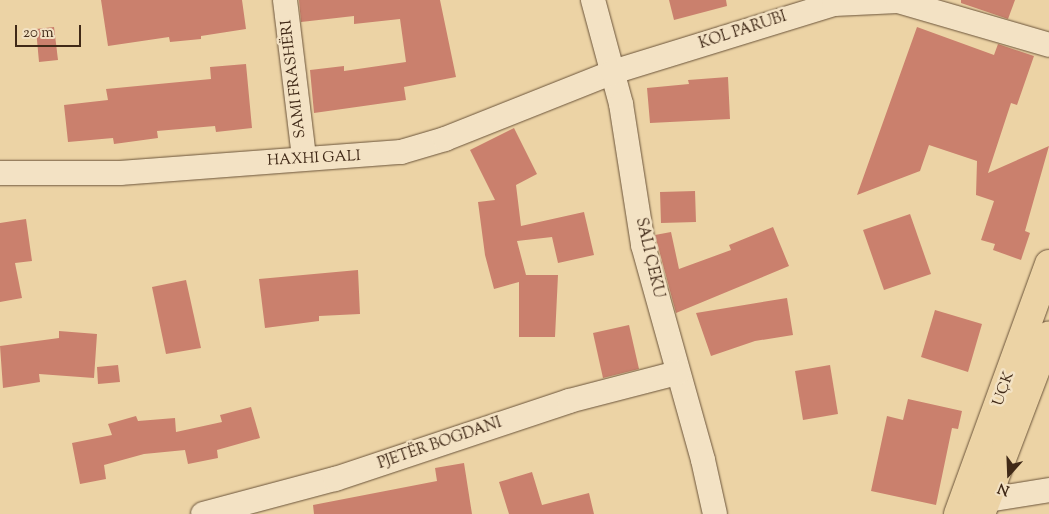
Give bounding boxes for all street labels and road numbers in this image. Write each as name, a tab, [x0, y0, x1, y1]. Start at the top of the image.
street label: KOL PARUBI	[697, 8, 789, 54]
street label: SAMI FRASHËRI	[278, 19, 310, 139]
street label: HAXHI GALI	[267, 148, 361, 170]
street label: SALI ÇEKU	[631, 216, 667, 300]
street label: UÇK	[990, 369, 1018, 409]
street label: PJETËR BOGDANI	[376, 414, 504, 474]

